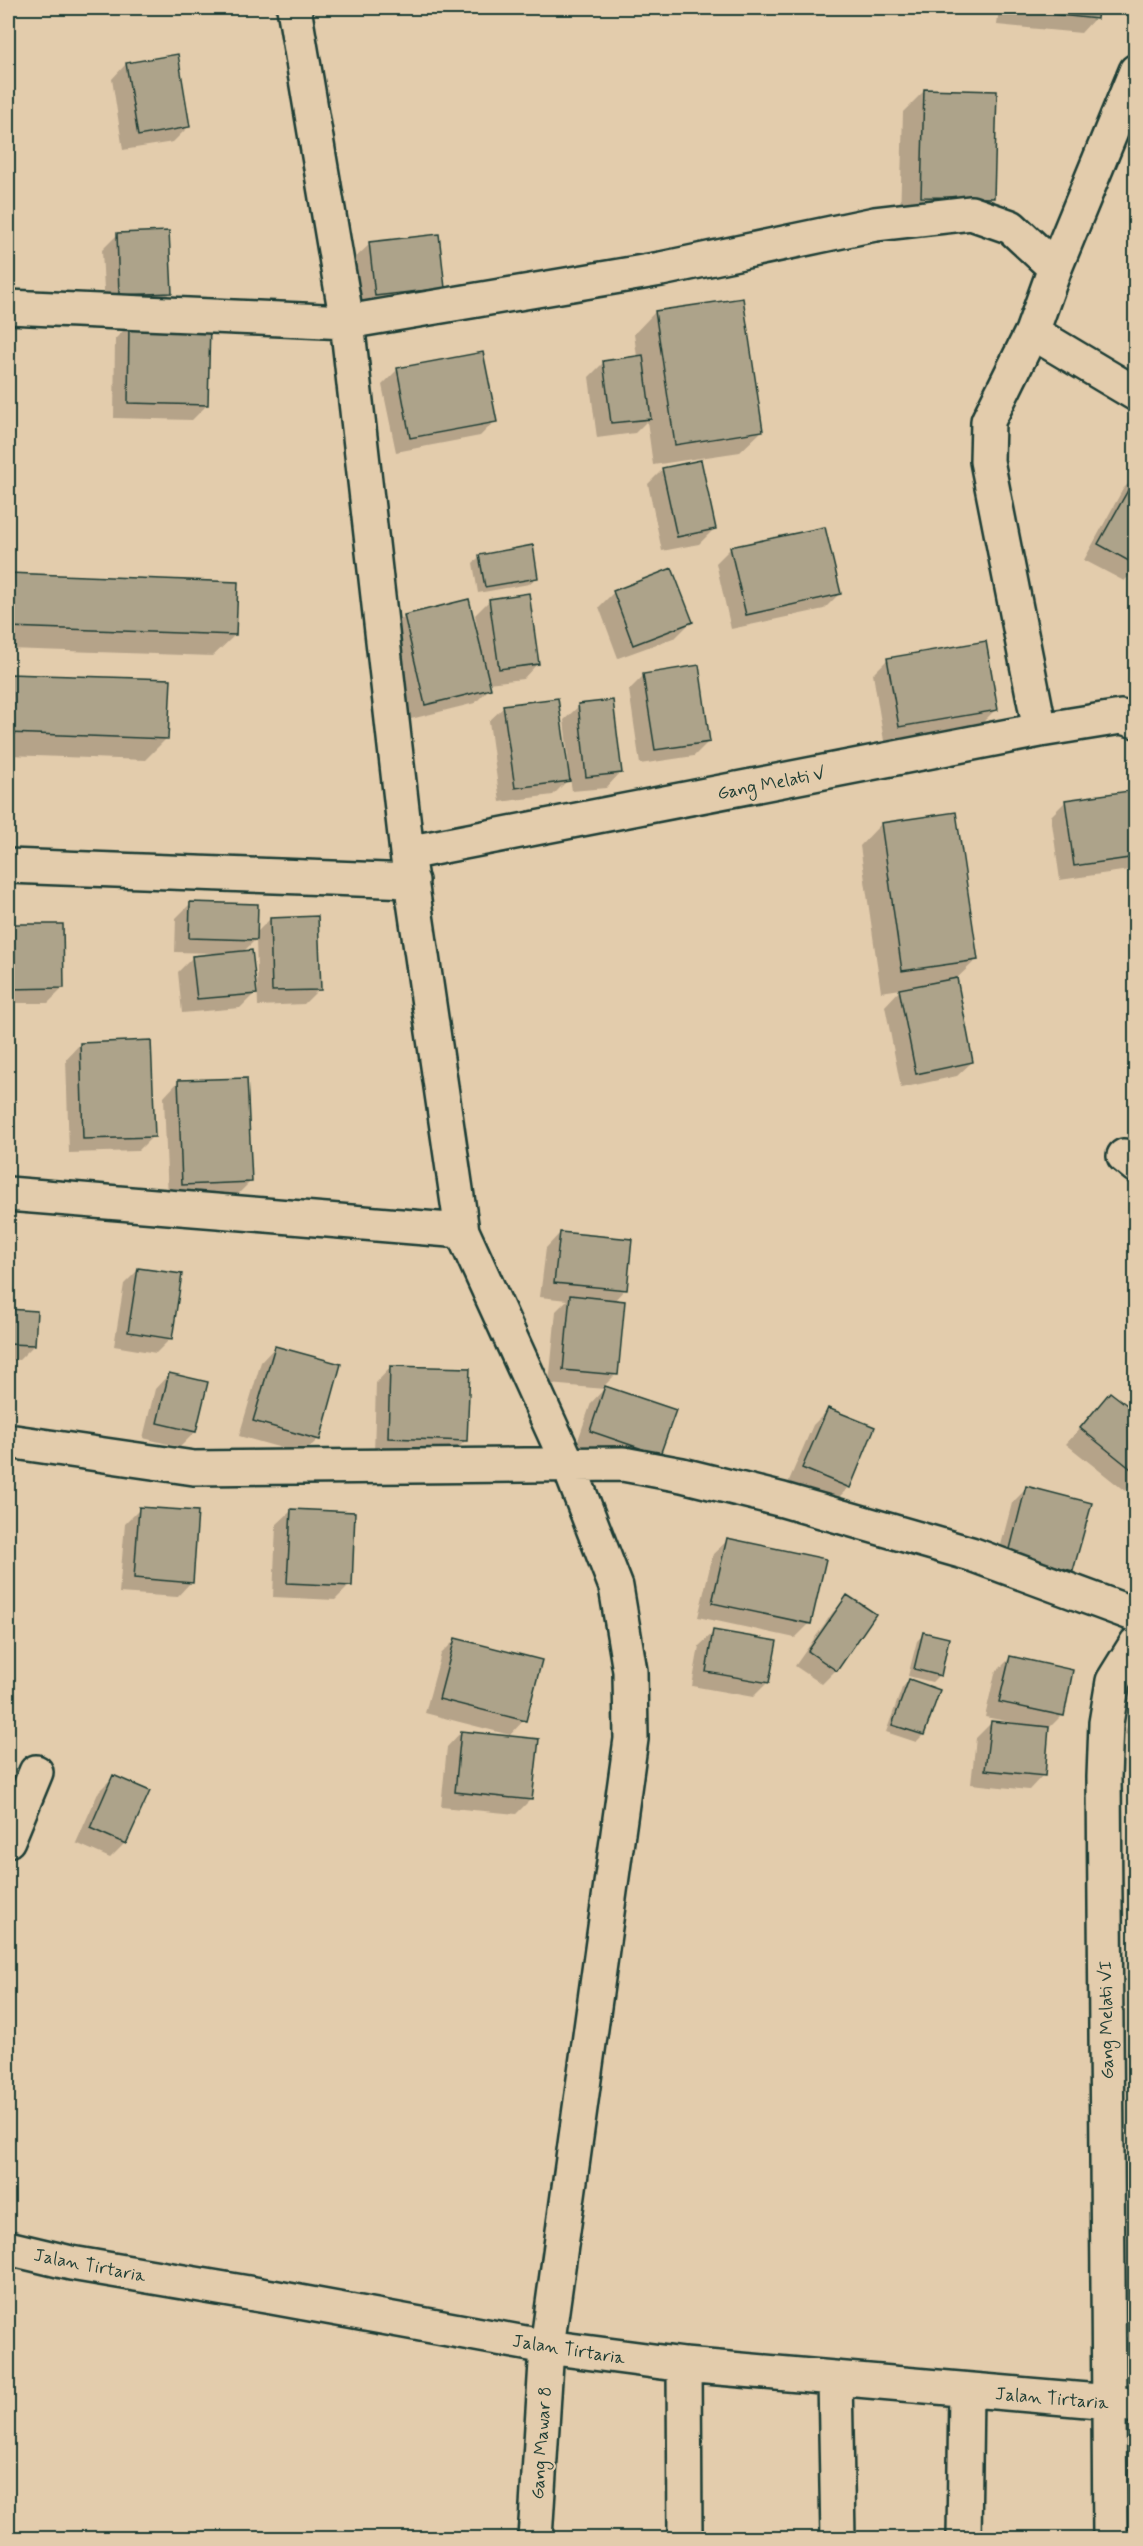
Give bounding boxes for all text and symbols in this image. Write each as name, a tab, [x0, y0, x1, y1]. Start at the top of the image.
street label: Gang Melati V	[715, 762, 828, 807]
street label: Gang Melati VI	[1094, 1960, 1121, 2079]
street label: Jalan Tirtaria	[32, 2243, 148, 2289]
street label: Jalan Tirtaria	[511, 2329, 627, 2371]
street label: Jalan Tirtaria	[994, 2382, 1110, 2416]
street label: Gang Mawar 8	[526, 2386, 559, 2500]

